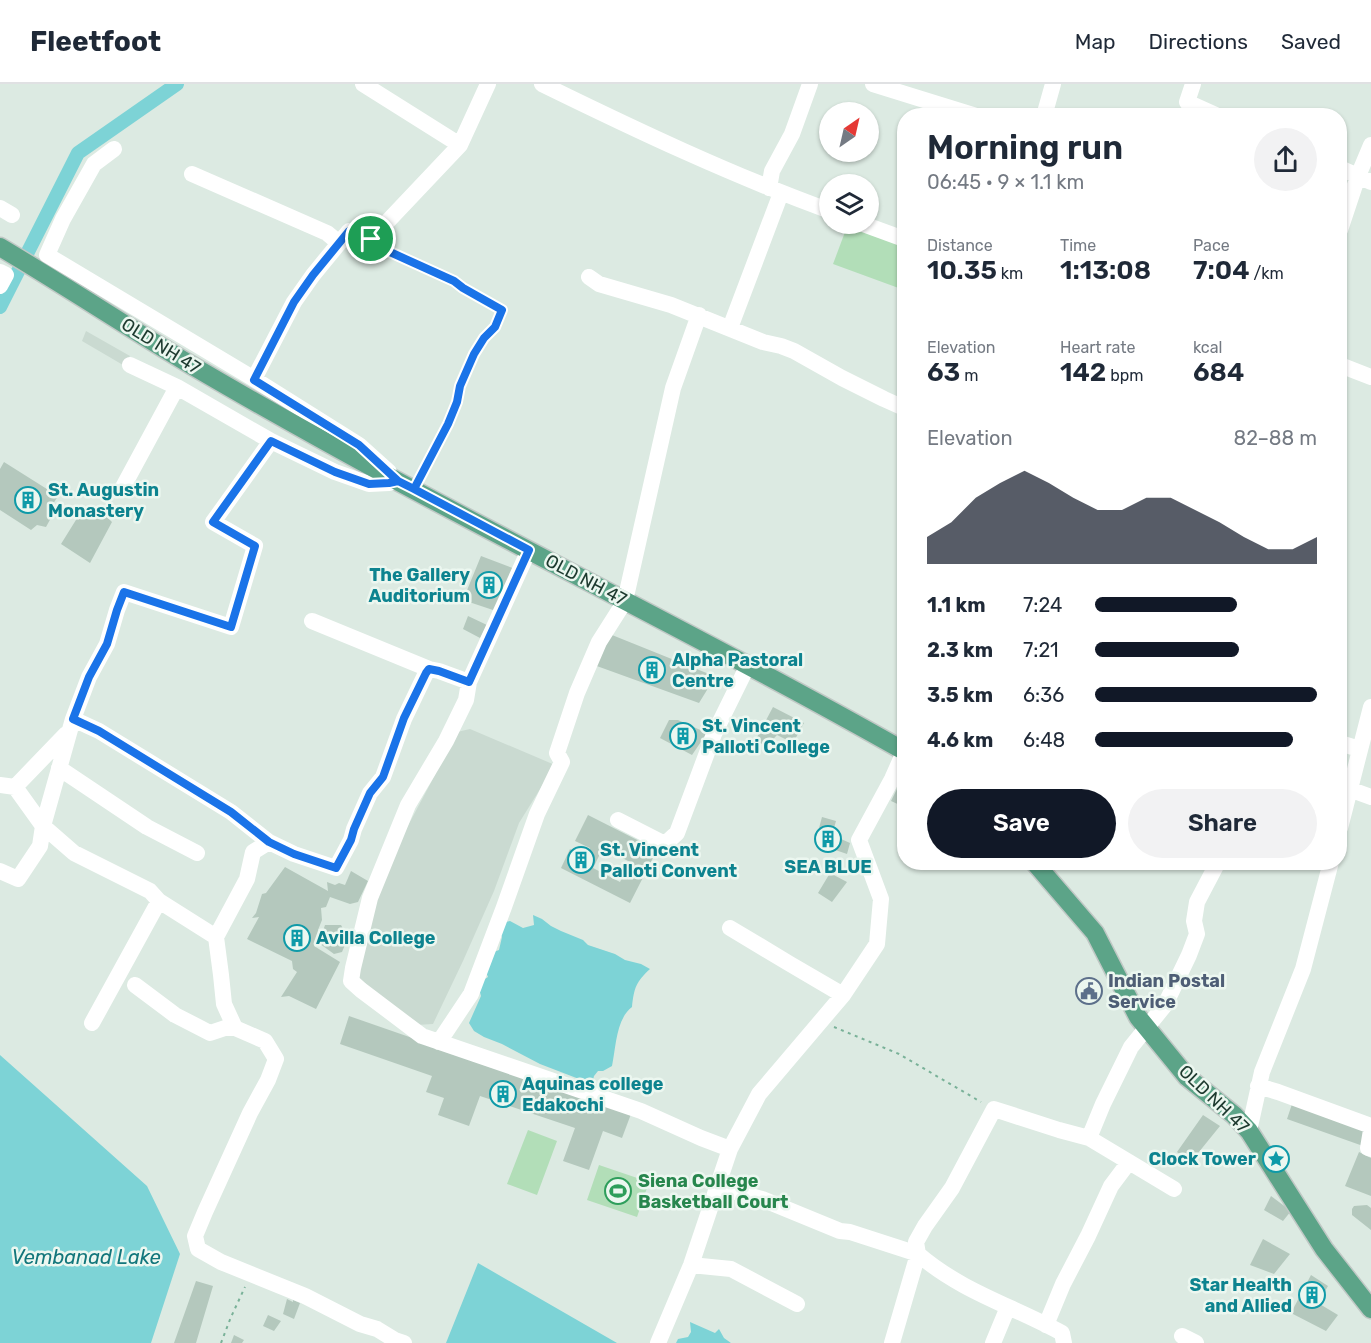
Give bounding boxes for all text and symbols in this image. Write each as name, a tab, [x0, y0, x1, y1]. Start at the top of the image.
text: Fleetfoot	[30, 25, 161, 58]
text: Map	[1075, 29, 1116, 54]
text: Directions	[1149, 29, 1248, 54]
text: Saved	[1281, 29, 1341, 54]
north arrow	[819, 102, 879, 162]
map controls	[819, 102, 879, 234]
text: Morning run	[927, 128, 1123, 167]
button: share	[1254, 128, 1317, 191]
text: 06:45 · 9 × 1.1 km	[927, 170, 1084, 194]
button: layers	[819, 174, 879, 234]
pin	[345, 213, 396, 264]
icon: arrive	[354, 222, 387, 255]
text: Distance	[927, 236, 993, 255]
text: Time	[1060, 236, 1096, 255]
text: Pace	[1193, 236, 1230, 255]
text: 10.35	[927, 255, 997, 286]
text: 1:13:08	[1060, 255, 1151, 286]
text: 7:04	[1193, 255, 1250, 286]
text: km	[997, 264, 1023, 283]
text: /km	[1250, 264, 1284, 283]
street label: OLD NH 47	[117, 313, 205, 379]
text: Elevation	[927, 338, 996, 357]
text: Heart rate	[1060, 338, 1135, 357]
text: kcal	[1193, 338, 1222, 357]
text: 63	[927, 357, 960, 388]
text: 142	[1060, 357, 1106, 388]
text: 684	[1193, 357, 1244, 388]
text: m	[960, 366, 979, 385]
text: bpm	[1106, 366, 1143, 385]
text: Elevation	[927, 426, 1013, 450]
text: 82–88 m	[1233, 426, 1317, 450]
place label: St. Augustin Monastery	[48, 479, 159, 522]
building icon: St. Augustin Monastery	[13, 485, 43, 515]
street label: OLD NH 47	[542, 549, 630, 611]
place label: The Gallery Auditorium	[368, 564, 470, 607]
building icon: The Gallery Auditorium	[474, 570, 504, 600]
text: 1.1 km	[927, 593, 986, 617]
text: 7:24	[1023, 593, 1062, 617]
text: 2.3 km	[927, 638, 993, 662]
text: 7:21	[1023, 638, 1059, 662]
place label: Alpha Pastoral Centre	[672, 649, 803, 692]
building icon: Alpha Pastoral Centre	[637, 655, 667, 685]
text: 3.5 km	[927, 683, 993, 707]
text: 6:36	[1023, 683, 1064, 707]
place label: St. Vincent Palloti College	[702, 715, 830, 758]
building icon: St. Vincent Palloti College	[668, 721, 698, 751]
text: 4.6 km	[927, 728, 993, 752]
text: 6:48	[1023, 728, 1065, 752]
button: Save	[927, 789, 1116, 858]
button: Share	[1128, 789, 1317, 858]
building icon: SEA BLUE	[813, 824, 843, 854]
place label: St. Vincent Palloti Convent	[600, 839, 737, 882]
building icon: St. Vincent Palloti Convent	[566, 845, 596, 875]
place label: SEA BLUE	[784, 856, 872, 878]
building icon: Avilla College	[282, 923, 312, 953]
place label: Avilla College	[316, 927, 436, 949]
place label: Indian Postal Service	[1108, 970, 1225, 1013]
public building icon: Indian Postal Service	[1074, 976, 1104, 1006]
street label: OLD NH 47	[1174, 1060, 1254, 1138]
place label: Aquinas college Edakochi	[522, 1073, 664, 1116]
building icon: Aquinas college Edakochi	[488, 1079, 518, 1109]
place icon: Clock Tower	[1261, 1144, 1291, 1174]
place label: Clock Tower	[1149, 1148, 1256, 1170]
place label: Siena College Basketball Court	[638, 1170, 788, 1213]
sports icon: Siena College Basketball Court	[603, 1176, 633, 1206]
water label: Vembanad Lake	[11, 1245, 161, 1269]
place label: Star Health and Allied	[1189, 1274, 1292, 1317]
building icon: Star Health and Allied	[1297, 1280, 1327, 1310]

